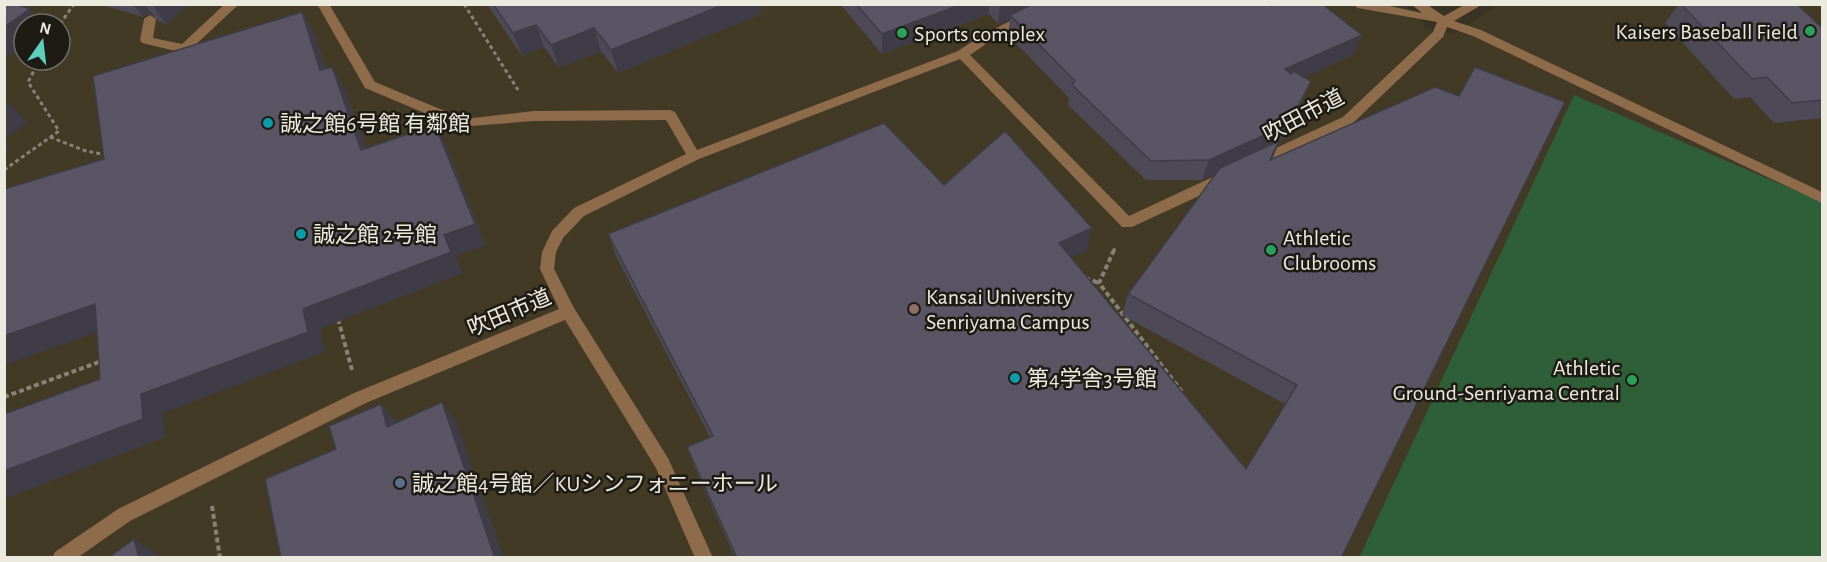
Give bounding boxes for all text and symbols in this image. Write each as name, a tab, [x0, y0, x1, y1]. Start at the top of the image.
north arrow	[12, 12, 72, 72]
text: N	[38, 19, 53, 38]
place label: Kaisers Baseball Field	[1615, 21, 1798, 43]
place label: Sports complex	[914, 23, 1045, 45]
marker: Kaisers Baseball Field	[1803, 24, 1817, 38]
marker: Sports complex	[895, 26, 909, 40]
street label: 吹田市道	[1259, 85, 1347, 146]
place label: 誠之館6号館 有鄰館	[280, 112, 470, 135]
marker: 誠之館6号館 有鄰館	[261, 116, 275, 130]
place label: 誠之館 2号館	[313, 223, 437, 246]
marker: 誠之館 2号館	[294, 227, 308, 241]
place label: Athletic Clubrooms	[1283, 227, 1376, 274]
marker: Athletic Clubrooms	[1264, 243, 1278, 257]
street label: 吹田市道	[464, 285, 554, 340]
place label: Kansai University Senriyama Campus	[926, 286, 1090, 333]
marker: Kansai University Senriyama Campus	[907, 302, 921, 316]
place label: Athletic Ground-Senriyama Central	[1393, 357, 1621, 404]
place label: 第4学舎3号館	[1027, 367, 1157, 390]
marker: 第4学舎3号館	[1008, 371, 1022, 385]
marker: Athletic Ground-Senriyama Central	[1625, 373, 1639, 387]
place label: 誠之館4号館／KUシンフォニーホール	[412, 472, 778, 495]
marker: 誠之館4号館／KUシンフォニーホール	[393, 476, 407, 490]

